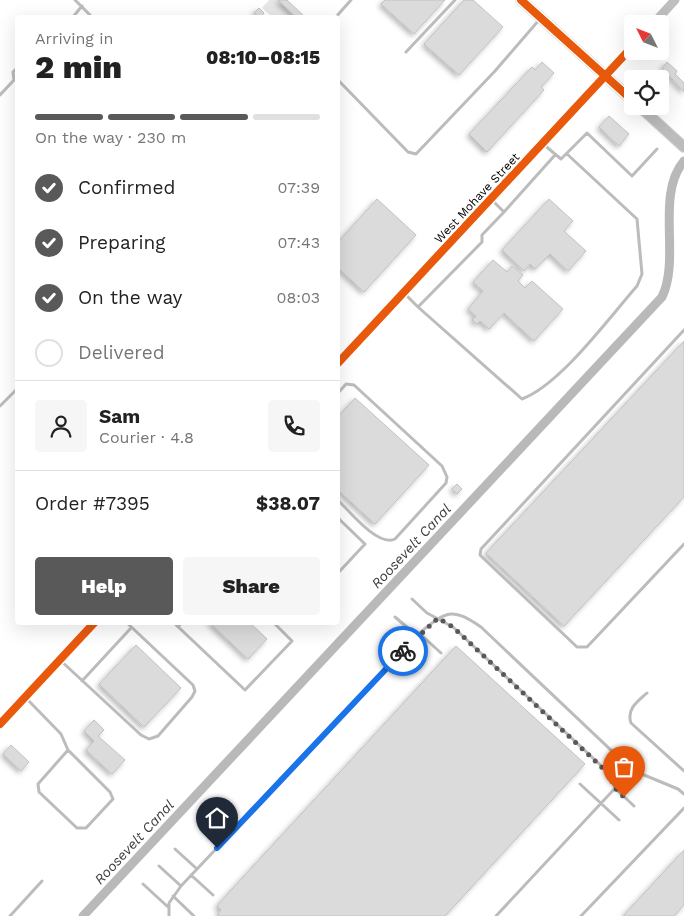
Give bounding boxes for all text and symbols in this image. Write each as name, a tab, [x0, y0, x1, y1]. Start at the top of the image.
north arrow	[624, 15, 669, 60]
map controls	[624, 15, 669, 115]
text: Arriving in	[35, 29, 113, 48]
text: 08:10–08:15	[206, 46, 320, 69]
text: 2 min	[35, 48, 122, 86]
button: locate	[624, 70, 669, 115]
text: On the way · 230 m	[35, 128, 186, 147]
street label: West Mohave Street	[432, 150, 522, 246]
icon: check	[35, 174, 63, 202]
text: Confirmed	[78, 176, 175, 199]
text: 07:39	[277, 178, 320, 197]
icon: check	[35, 229, 63, 257]
text: Preparing	[78, 231, 165, 254]
text: 07:43	[278, 233, 320, 252]
icon: check	[35, 284, 63, 312]
text: On the way	[78, 286, 182, 309]
text: 08:03	[276, 288, 320, 307]
text: Delivered	[78, 341, 165, 364]
button: person	[35, 400, 87, 452]
button: phone	[268, 400, 320, 452]
text: Sam	[99, 405, 140, 428]
text: Courier · 4.8	[99, 428, 194, 447]
text: Order #7395	[35, 492, 150, 515]
text: $38.07	[256, 492, 320, 515]
water label: Roosevelt Canal	[368, 501, 454, 591]
button: Help	[35, 557, 173, 615]
button: Share	[183, 557, 320, 615]
courier	[378, 626, 428, 676]
icon: bike	[389, 637, 417, 665]
pin	[603, 746, 645, 797]
icon: bag	[610, 753, 638, 781]
water label: Roosevelt Canal	[91, 797, 177, 887]
pin	[196, 797, 238, 848]
icon: home	[203, 804, 231, 832]

